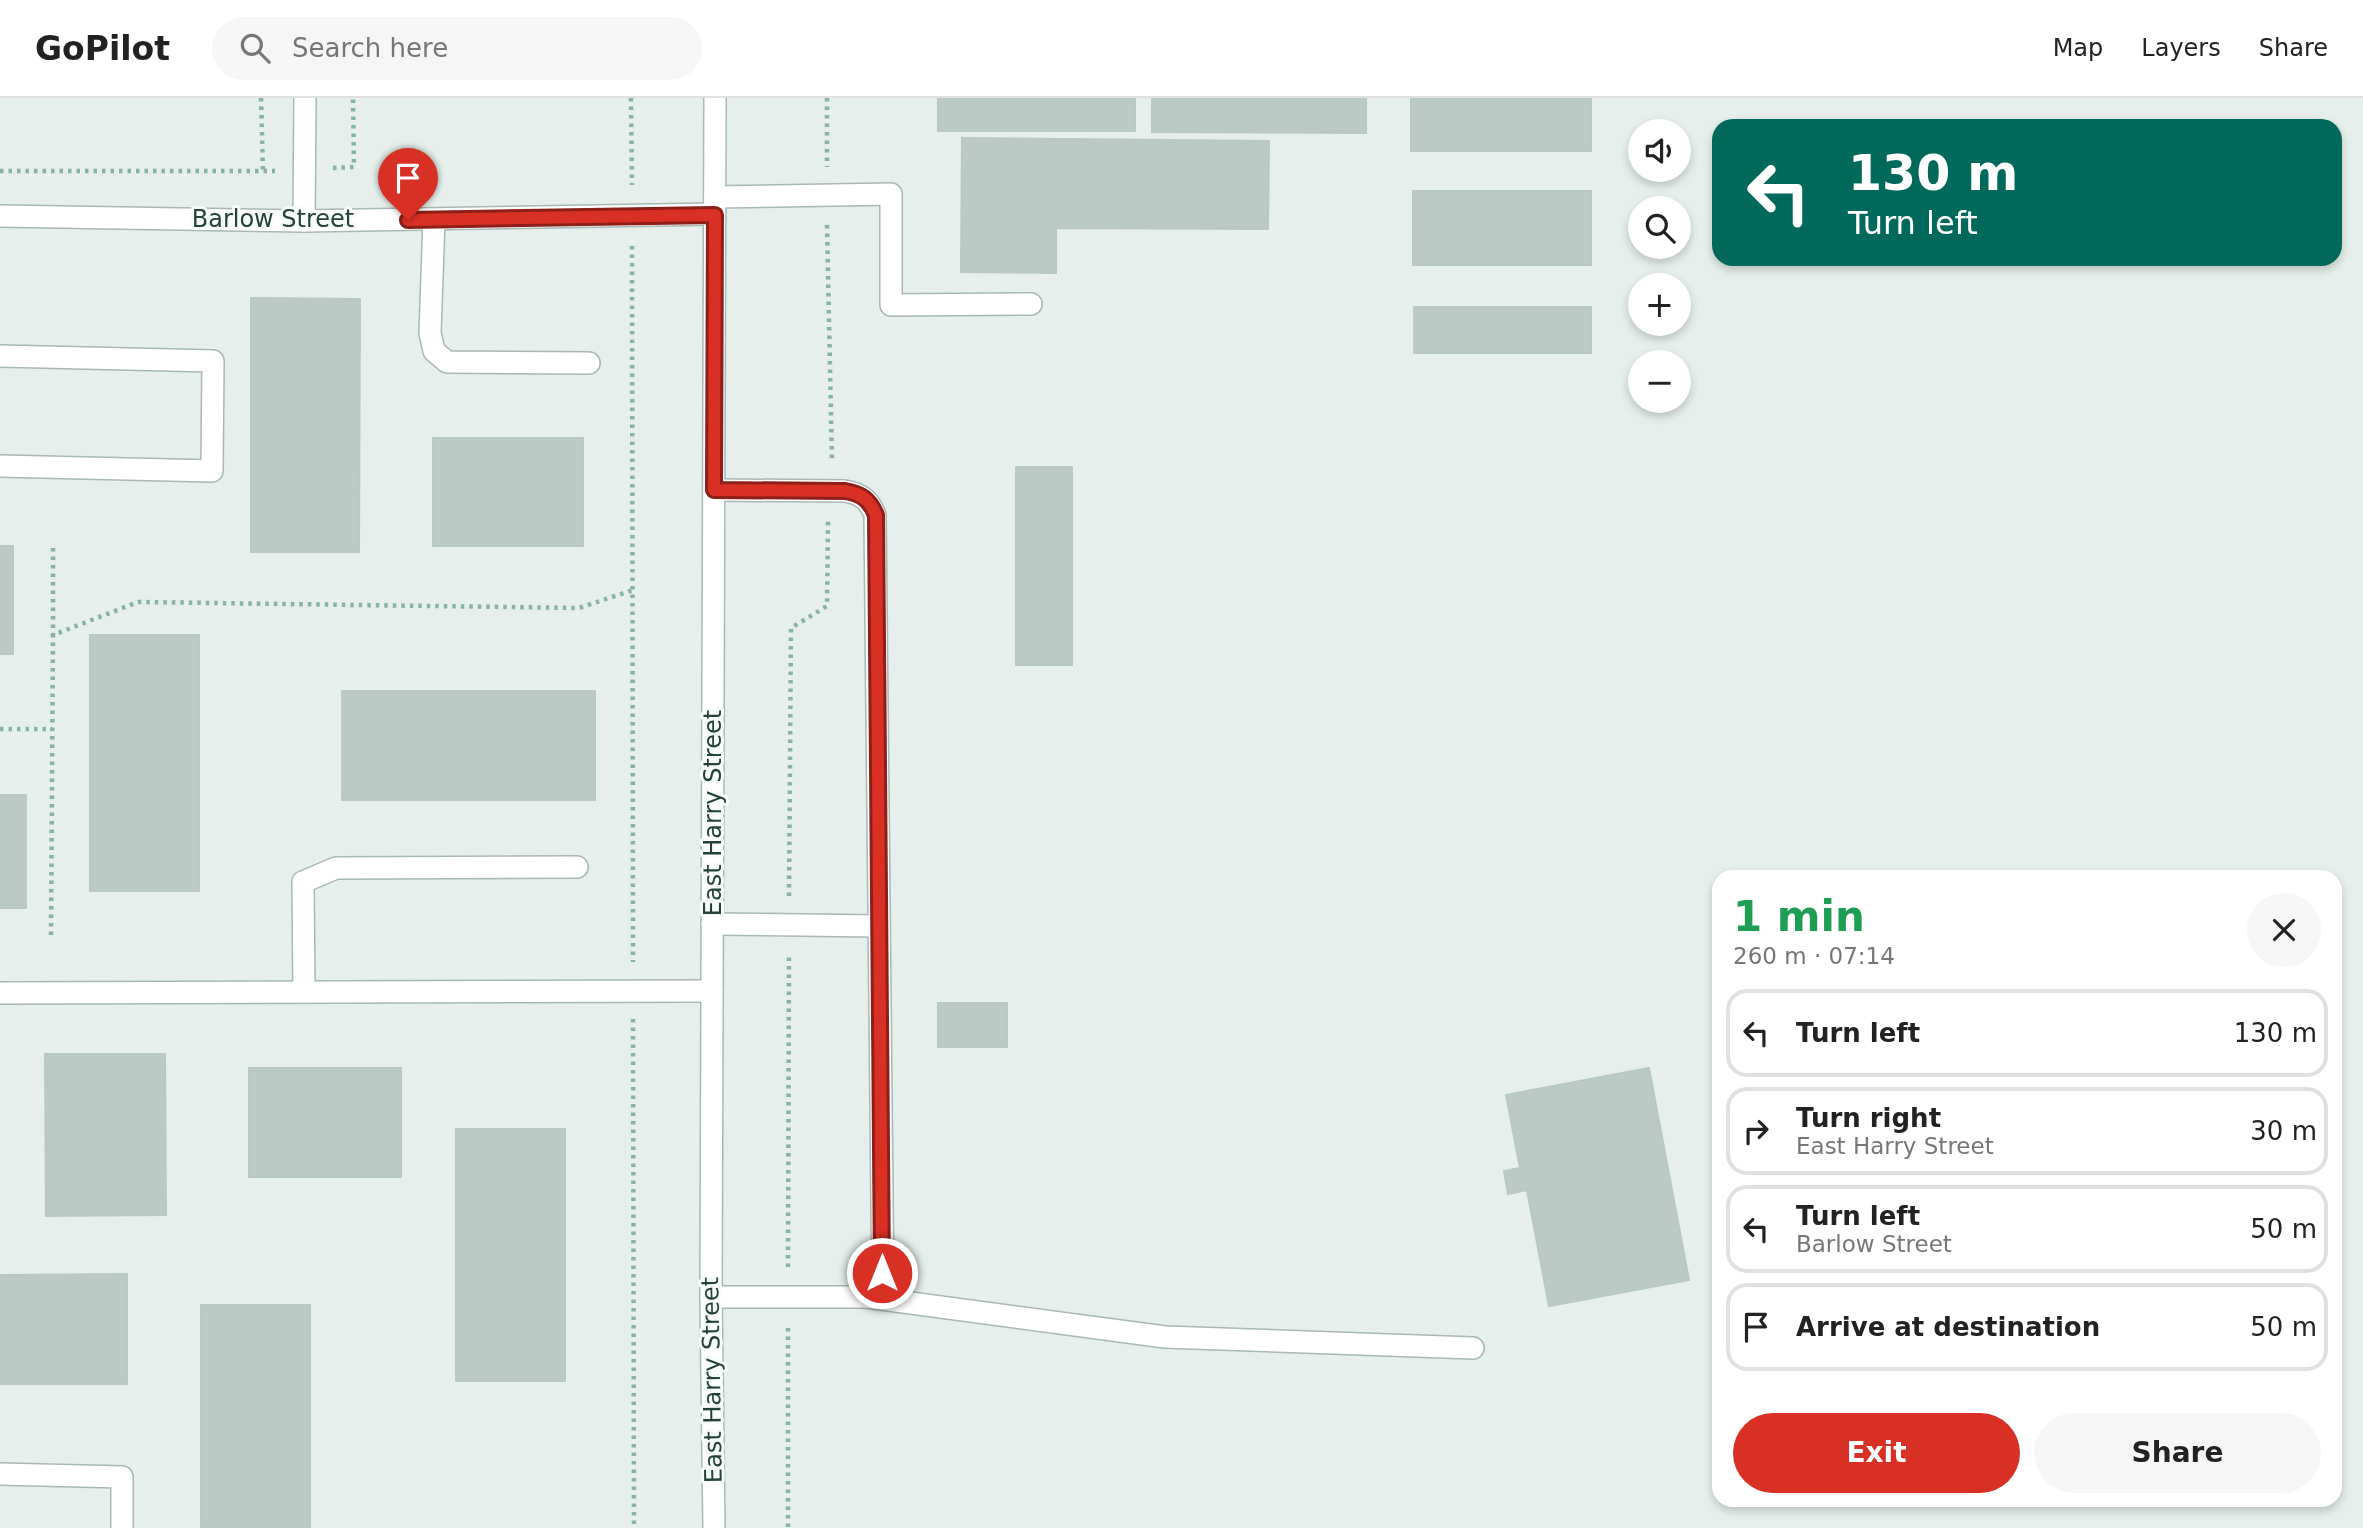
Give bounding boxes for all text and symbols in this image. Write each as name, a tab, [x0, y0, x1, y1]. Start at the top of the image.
search box	[212, 17, 702, 80]
text: GoPilot	[35, 29, 170, 68]
icon: search	[236, 29, 274, 67]
text: Search here	[292, 33, 448, 63]
text: Map	[2053, 34, 2103, 62]
text: Layers	[2141, 34, 2221, 62]
text: Share	[2259, 34, 2328, 62]
map controls	[1628, 119, 1691, 413]
button: sound	[1628, 119, 1691, 182]
text: 130 m	[1848, 145, 2018, 202]
icon: left	[1733, 147, 1824, 238]
pin	[378, 148, 438, 220]
icon: arrive	[389, 159, 427, 197]
button: search	[1628, 196, 1691, 259]
text: Turn left	[1848, 204, 1978, 242]
street label: Barlow Street	[192, 205, 354, 233]
button: +	[1628, 273, 1691, 336]
button: −	[1628, 350, 1691, 413]
street label: East Harry Street	[699, 710, 727, 916]
text: 1 min	[1733, 892, 1865, 941]
button: close	[2247, 893, 2321, 967]
text: 260 m · 07:14	[1733, 943, 1895, 969]
icon: left	[1737, 1014, 1775, 1052]
text: Turn left	[1796, 1018, 1920, 1048]
text: 130 m	[2234, 1018, 2317, 1048]
text: Turn right	[1796, 1103, 1941, 1133]
icon: right	[1737, 1112, 1775, 1150]
text: 30 m	[2250, 1116, 2317, 1146]
text: East Harry Street	[1796, 1133, 1994, 1159]
text: Turn left	[1796, 1201, 1920, 1231]
icon: left	[1737, 1210, 1775, 1248]
text: 50 m	[2250, 1214, 2317, 1244]
text: Barlow Street	[1796, 1231, 1952, 1257]
position arrow	[845, 1236, 919, 1310]
street label: East Harry Street	[696, 1277, 728, 1483]
icon: arrive	[1737, 1308, 1775, 1346]
text: Arrive at destination	[1796, 1312, 2100, 1342]
text: 50 m	[2250, 1312, 2317, 1342]
button: Exit	[1733, 1413, 2020, 1493]
button: Share	[2034, 1413, 2321, 1493]

